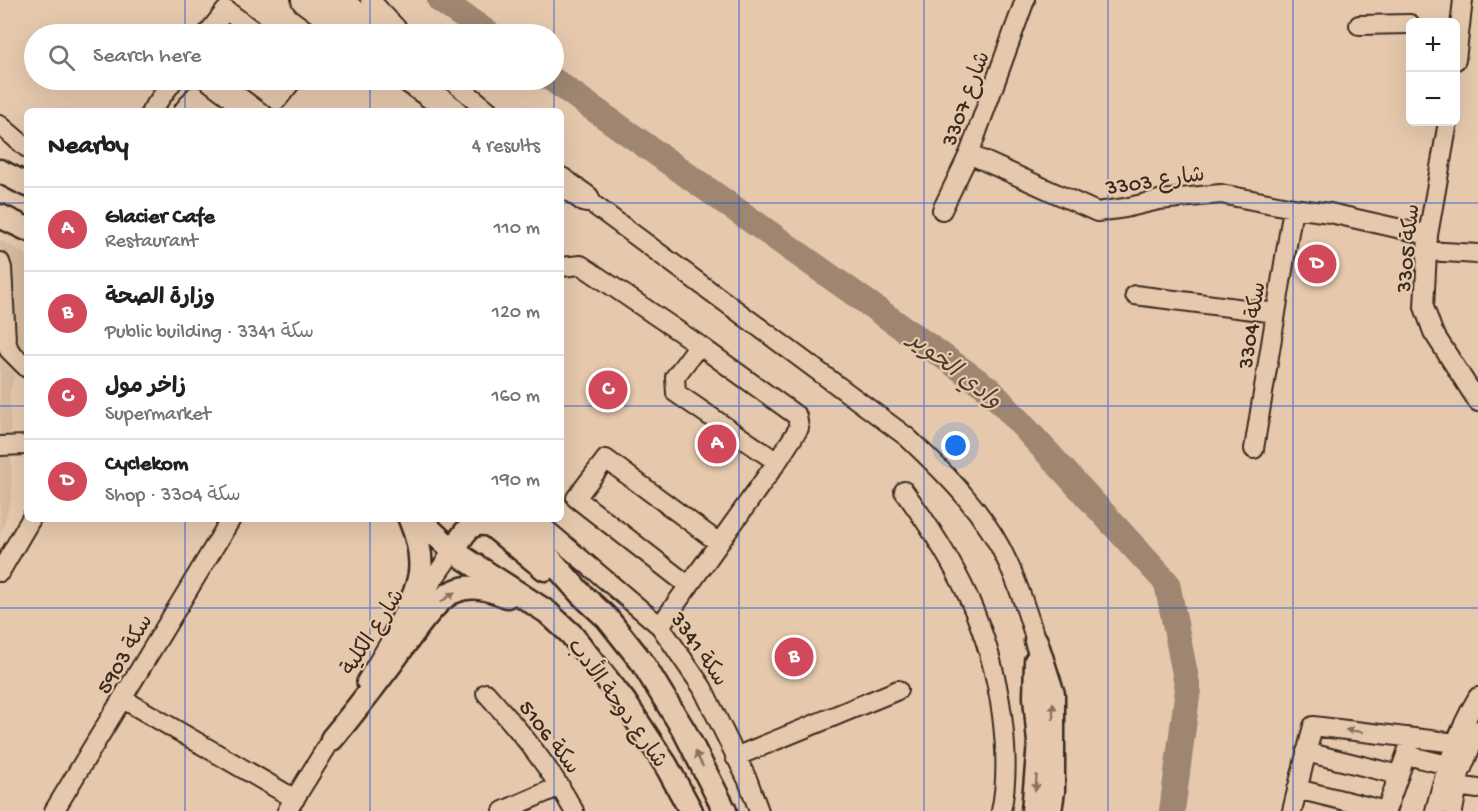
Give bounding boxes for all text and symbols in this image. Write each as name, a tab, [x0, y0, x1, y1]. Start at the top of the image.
map controls	[1406, 18, 1460, 126]
button: +	[1406, 18, 1460, 72]
search box	[24, 24, 564, 90]
icon: search	[45, 41, 78, 74]
text: Search here	[93, 44, 201, 70]
street label: 3307 شارع	[937, 48, 998, 152]
button: −	[1406, 72, 1460, 126]
text: Nearby	[48, 132, 129, 163]
text: 4 results	[472, 136, 540, 159]
street label: 3303 شارع	[1103, 163, 1207, 203]
street label: 3305 سكة	[1392, 203, 1428, 295]
text: Glacier Cafe	[105, 205, 215, 231]
text: A	[62, 218, 73, 241]
text: 110 m	[494, 218, 540, 241]
text: Restaurant	[105, 231, 198, 254]
pin: D	[1298, 242, 1336, 286]
street label: سكة 3304	[1234, 280, 1274, 372]
text: وزارة الصحة	[105, 286, 215, 312]
text: B	[62, 302, 73, 325]
text: 120 m	[492, 302, 540, 325]
text: Public building · سكة 3341	[105, 322, 314, 345]
water label: وادي الخوير	[899, 325, 1006, 417]
pin: C	[588, 368, 628, 412]
text: زاخر مول	[105, 375, 186, 401]
text: C	[62, 386, 73, 409]
text: 160 m	[491, 386, 540, 409]
text: Supermarket	[105, 404, 211, 427]
pin: A	[698, 422, 736, 466]
your location	[941, 431, 970, 460]
text: Cyclekom	[105, 452, 188, 478]
text: D	[61, 470, 74, 493]
text: 190 m	[492, 470, 540, 493]
text: Shop · سكة 3304	[105, 485, 241, 508]
street label: شارع الكلية	[337, 585, 412, 681]
one-way arrow	[440, 591, 457, 602]
street label: سكة 3341	[663, 607, 732, 692]
street label: سكة 5903	[93, 610, 160, 700]
street label: شارع دوحة الأدب	[560, 631, 676, 774]
pin: B	[774, 634, 814, 680]
street label: سكة 5106	[512, 696, 584, 781]
one-way arrow	[1048, 701, 1058, 720]
one-way arrow	[1345, 726, 1364, 736]
one-way arrow	[694, 750, 704, 767]
one-way arrow	[1031, 774, 1041, 793]

